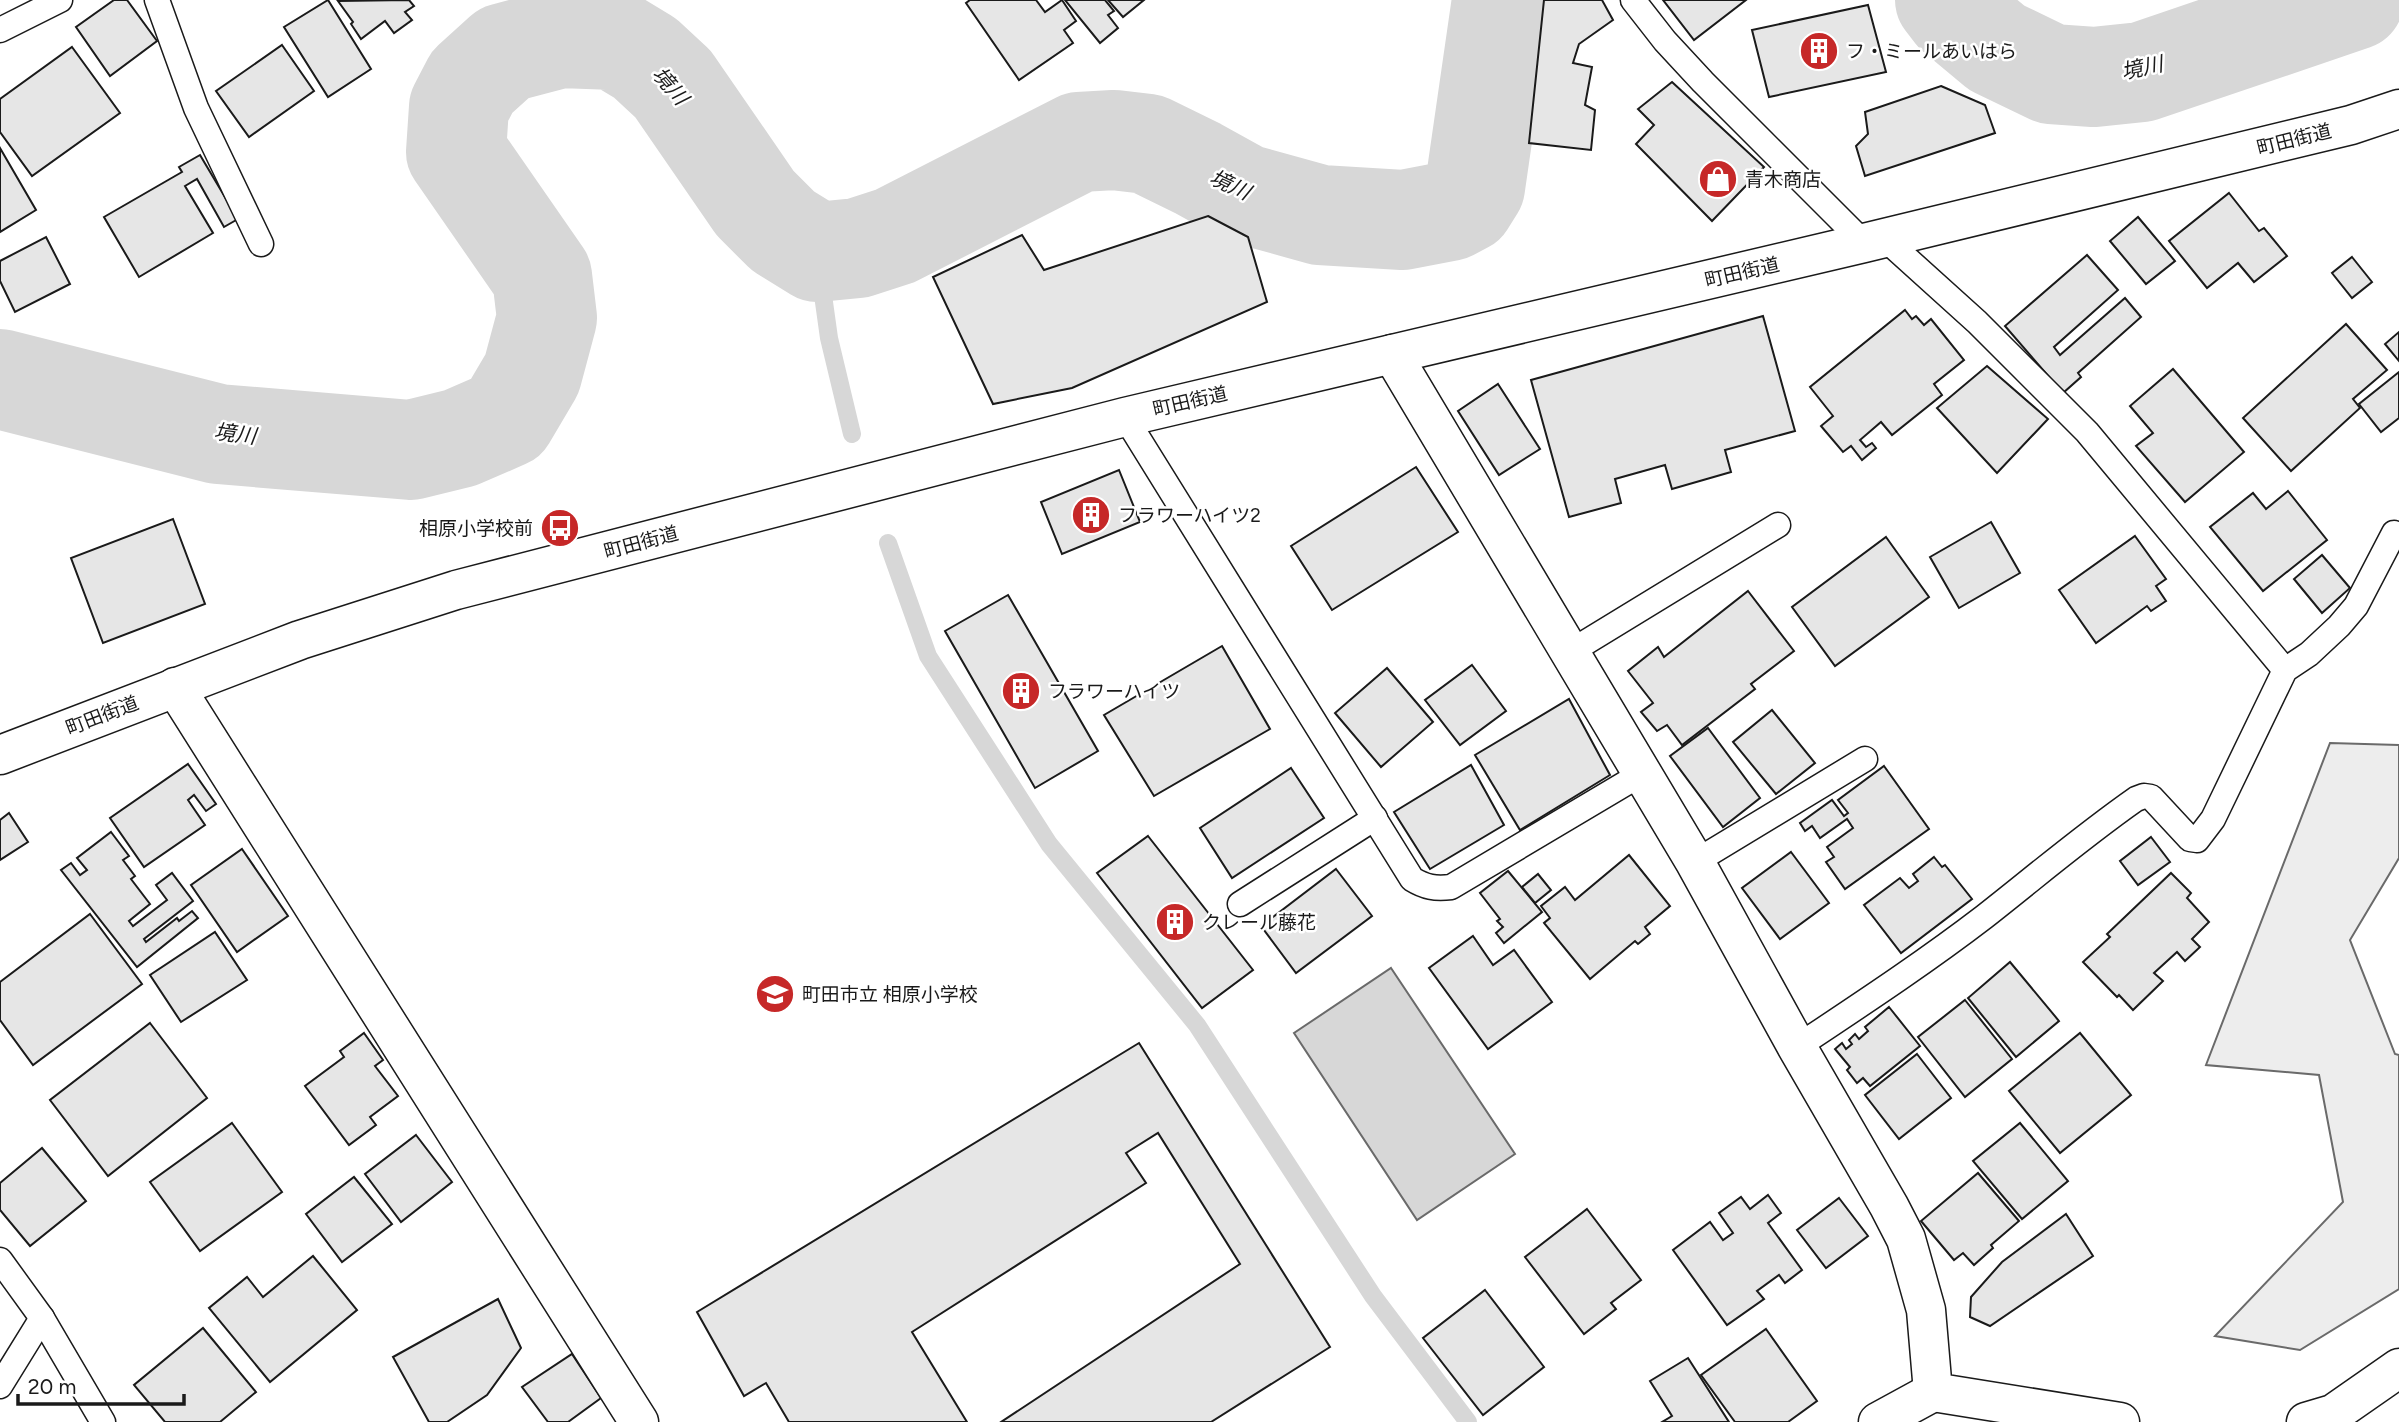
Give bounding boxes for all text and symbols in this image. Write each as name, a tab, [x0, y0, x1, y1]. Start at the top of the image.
building icon: フ・ミールあいはら	[1798, 30, 1840, 72]
place label: フ・ミールあいはら	[1846, 40, 2017, 63]
water label: 境川	[2119, 51, 2167, 84]
water label: 境川	[647, 62, 695, 111]
street label: 町田街道	[2254, 119, 2334, 160]
shop icon: 青木商店	[1697, 158, 1739, 200]
water label: 境川	[1206, 164, 1256, 206]
place label: 青木商店	[1745, 168, 1821, 191]
street label: 町田街道	[1702, 253, 1782, 292]
street label: 町田街道	[1150, 382, 1230, 421]
water label: 境川	[213, 419, 259, 449]
building icon: フラワーハイツ2	[1070, 494, 1112, 536]
place label: フラワーハイツ2	[1118, 504, 1261, 527]
bus stop icon: 相原小学校前	[539, 507, 581, 549]
place label: 相原小学校前	[419, 517, 533, 540]
street label: 町田街道	[601, 522, 681, 563]
building icon: フラワーハイツ	[1000, 670, 1042, 712]
place label: フラワーハイツ	[1048, 680, 1180, 703]
street label: 町田街道	[63, 691, 142, 740]
building icon: クレール藤花	[1154, 901, 1196, 943]
place label: クレール藤花	[1202, 911, 1316, 934]
school or university icon: 町田市立 相原小学校	[754, 973, 796, 1015]
place label: 町田市立 相原小学校	[802, 983, 978, 1006]
scale bar	[18, 1362, 184, 1406]
text: 20 m	[28, 1374, 76, 1399]

